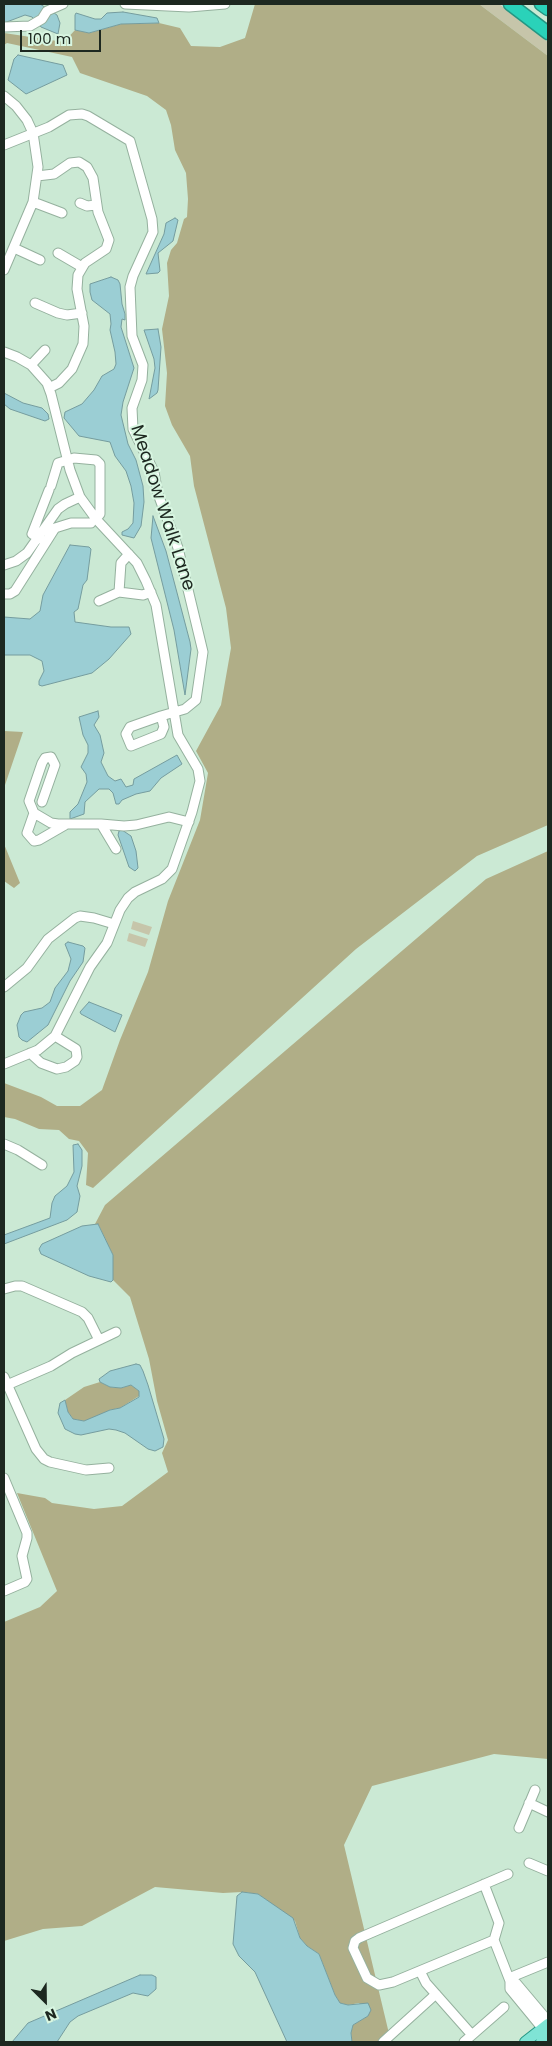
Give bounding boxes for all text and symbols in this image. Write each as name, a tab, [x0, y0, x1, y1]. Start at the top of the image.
scale bar	[22, 20, 104, 52]
text: 100 m	[28, 28, 71, 49]
street label: Meadow Walk Lane	[125, 422, 199, 594]
north arrow	[20, 1976, 70, 2026]
text: N	[42, 2004, 60, 2026]

